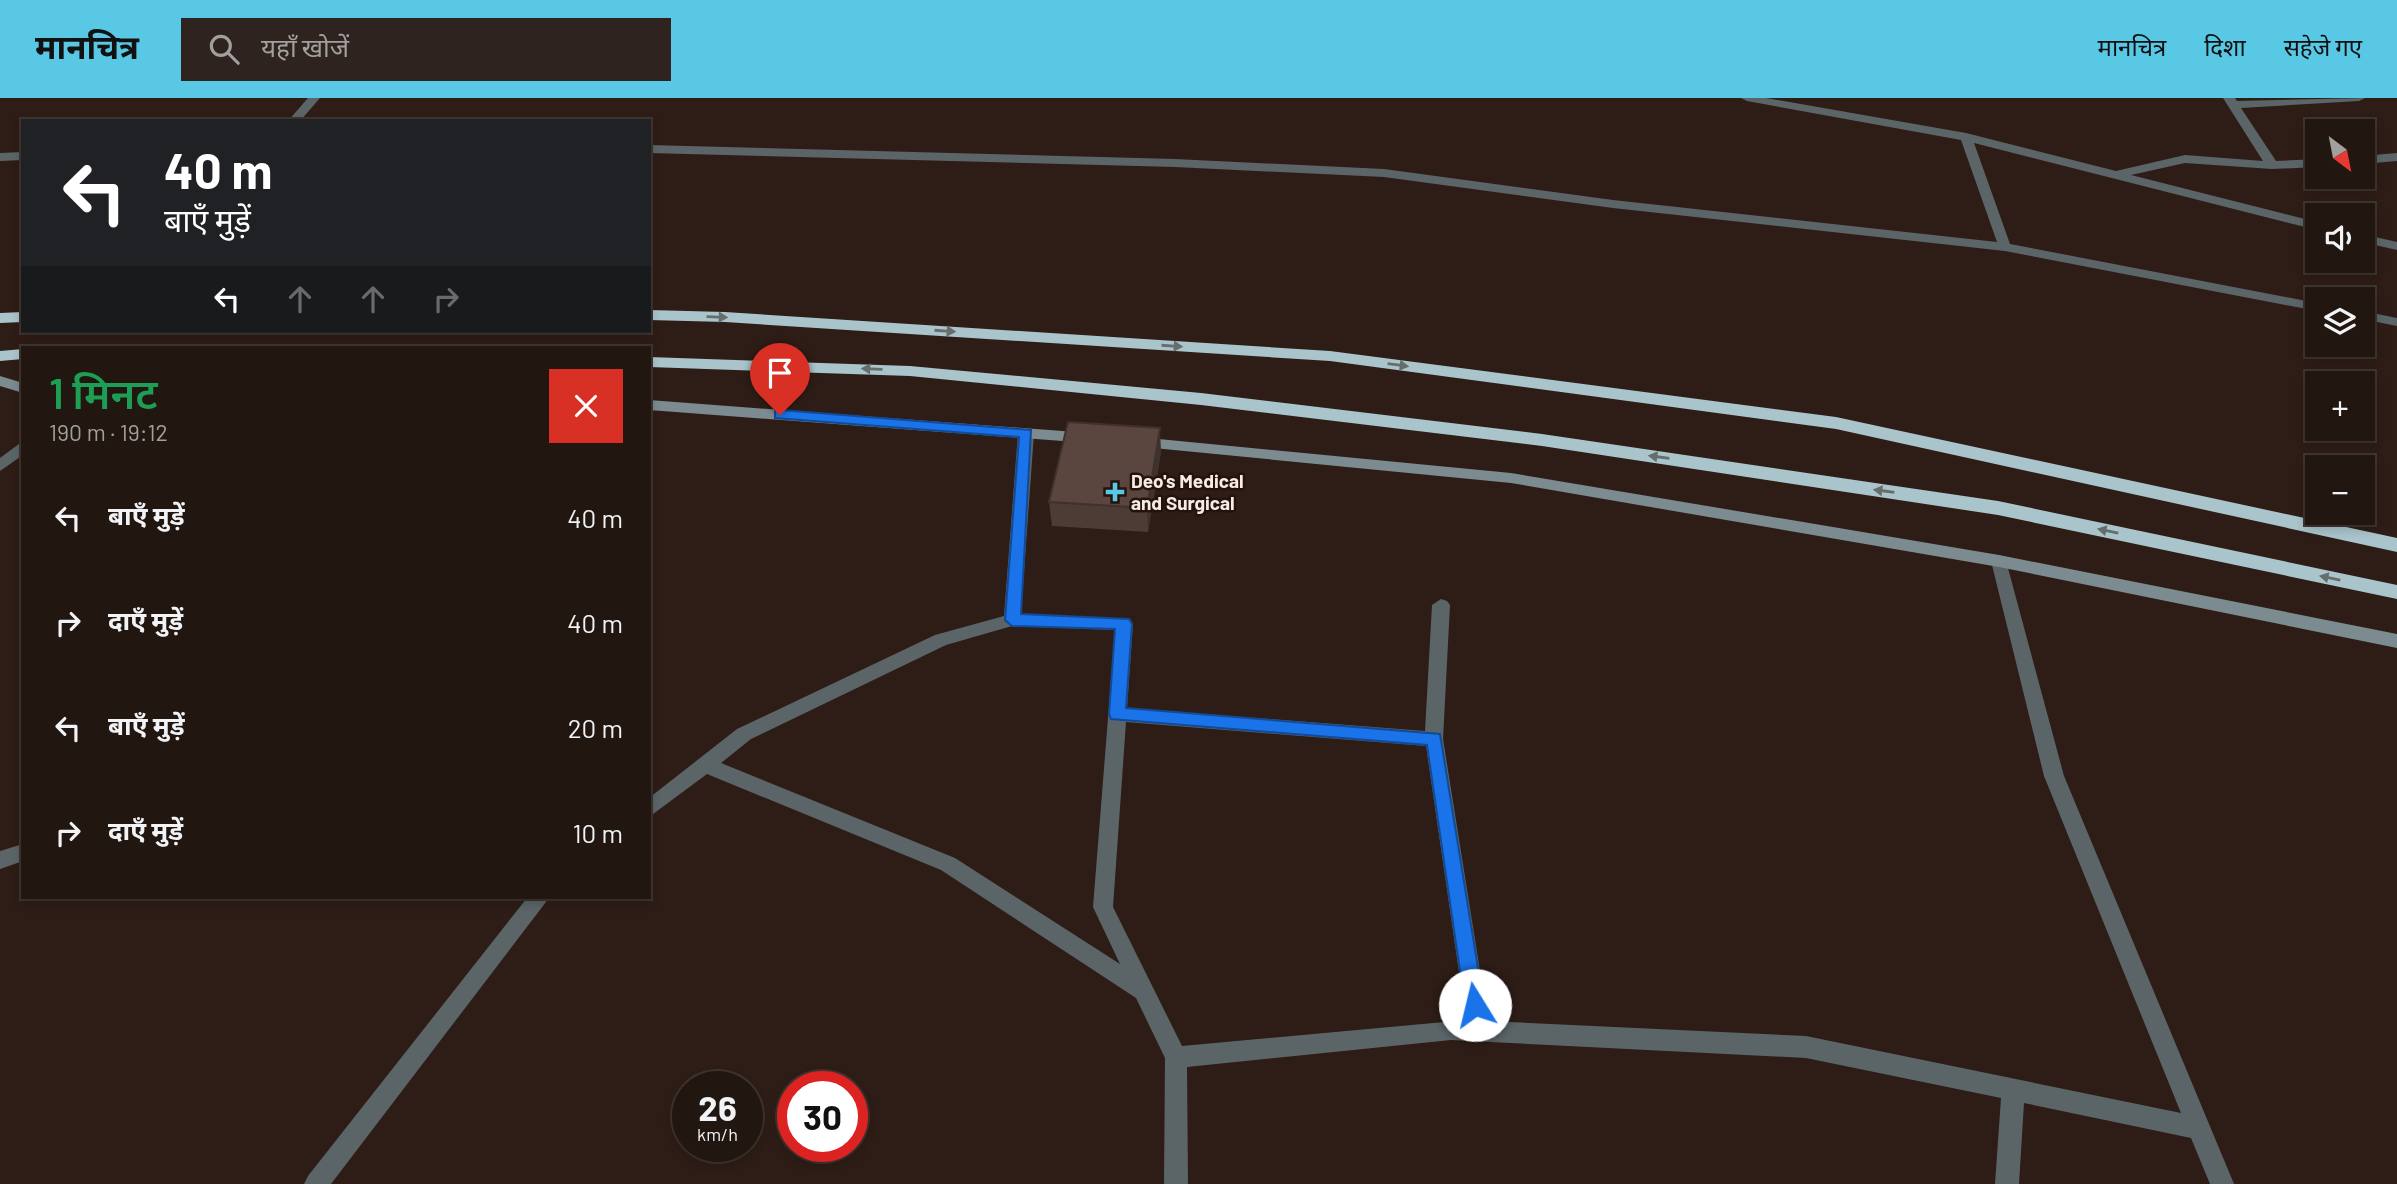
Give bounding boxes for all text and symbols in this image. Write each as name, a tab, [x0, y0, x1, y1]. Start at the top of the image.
search box	[181, 18, 671, 81]
text: मानचित्र	[35, 26, 139, 66]
icon: search	[205, 30, 243, 68]
text: यहाँ खोजें	[261, 31, 349, 62]
text: मानचित्र	[2098, 32, 2166, 61]
text: दिशा	[2204, 32, 2246, 61]
text: सहेजे गए	[2284, 32, 2362, 61]
north arrow	[2305, 119, 2375, 189]
map controls	[2305, 119, 2375, 525]
text: 40 m	[164, 140, 272, 199]
icon: left	[49, 147, 140, 238]
text: बाएँ मुड़ें	[164, 200, 251, 238]
button: sound	[2305, 203, 2375, 273]
icon: left	[208, 280, 246, 318]
icon: ahead	[281, 280, 319, 318]
icon: ahead	[354, 280, 392, 318]
icon: right	[427, 280, 465, 318]
button: layers	[2305, 287, 2375, 357]
one-way arrow	[707, 311, 729, 322]
one-way arrow	[934, 325, 956, 336]
one-way arrow	[1161, 340, 1183, 351]
pin	[750, 343, 810, 415]
icon: arrive	[761, 354, 799, 392]
one-way arrow	[1387, 360, 1409, 371]
one-way arrow	[860, 364, 882, 375]
text: 1 मिनट	[49, 367, 158, 417]
button: close	[549, 369, 623, 443]
button: +	[2305, 371, 2375, 441]
text: 190 m · 19:12	[49, 418, 168, 446]
one-way arrow	[1648, 452, 1670, 463]
button: −	[2305, 455, 2375, 525]
place label: Deo's Medical and Surgical	[1131, 469, 1244, 514]
marker: Deo's Medical and Surgical	[1105, 482, 1125, 502]
one-way arrow	[1873, 485, 1895, 496]
icon: left	[49, 499, 87, 537]
text: बाएँ मुड़ें	[108, 499, 185, 530]
text: 40 m	[567, 502, 623, 533]
one-way arrow	[2097, 526, 2119, 537]
one-way arrow	[2319, 572, 2341, 583]
icon: right	[49, 604, 87, 642]
text: दाएँ मुड़ें	[108, 604, 183, 635]
text: 40 m	[567, 607, 623, 638]
icon: left	[49, 709, 87, 747]
text: बाएँ मुड़ें	[108, 709, 185, 740]
text: 20 m	[568, 712, 623, 743]
icon: right	[49, 814, 87, 852]
text: दाएँ मुड़ें	[108, 814, 183, 845]
text: 10 m	[573, 817, 623, 848]
position arrow	[1438, 968, 1512, 1042]
speed limit sign: 30	[777, 1071, 868, 1162]
text: 26	[698, 1086, 737, 1128]
text: km/h	[697, 1123, 738, 1145]

